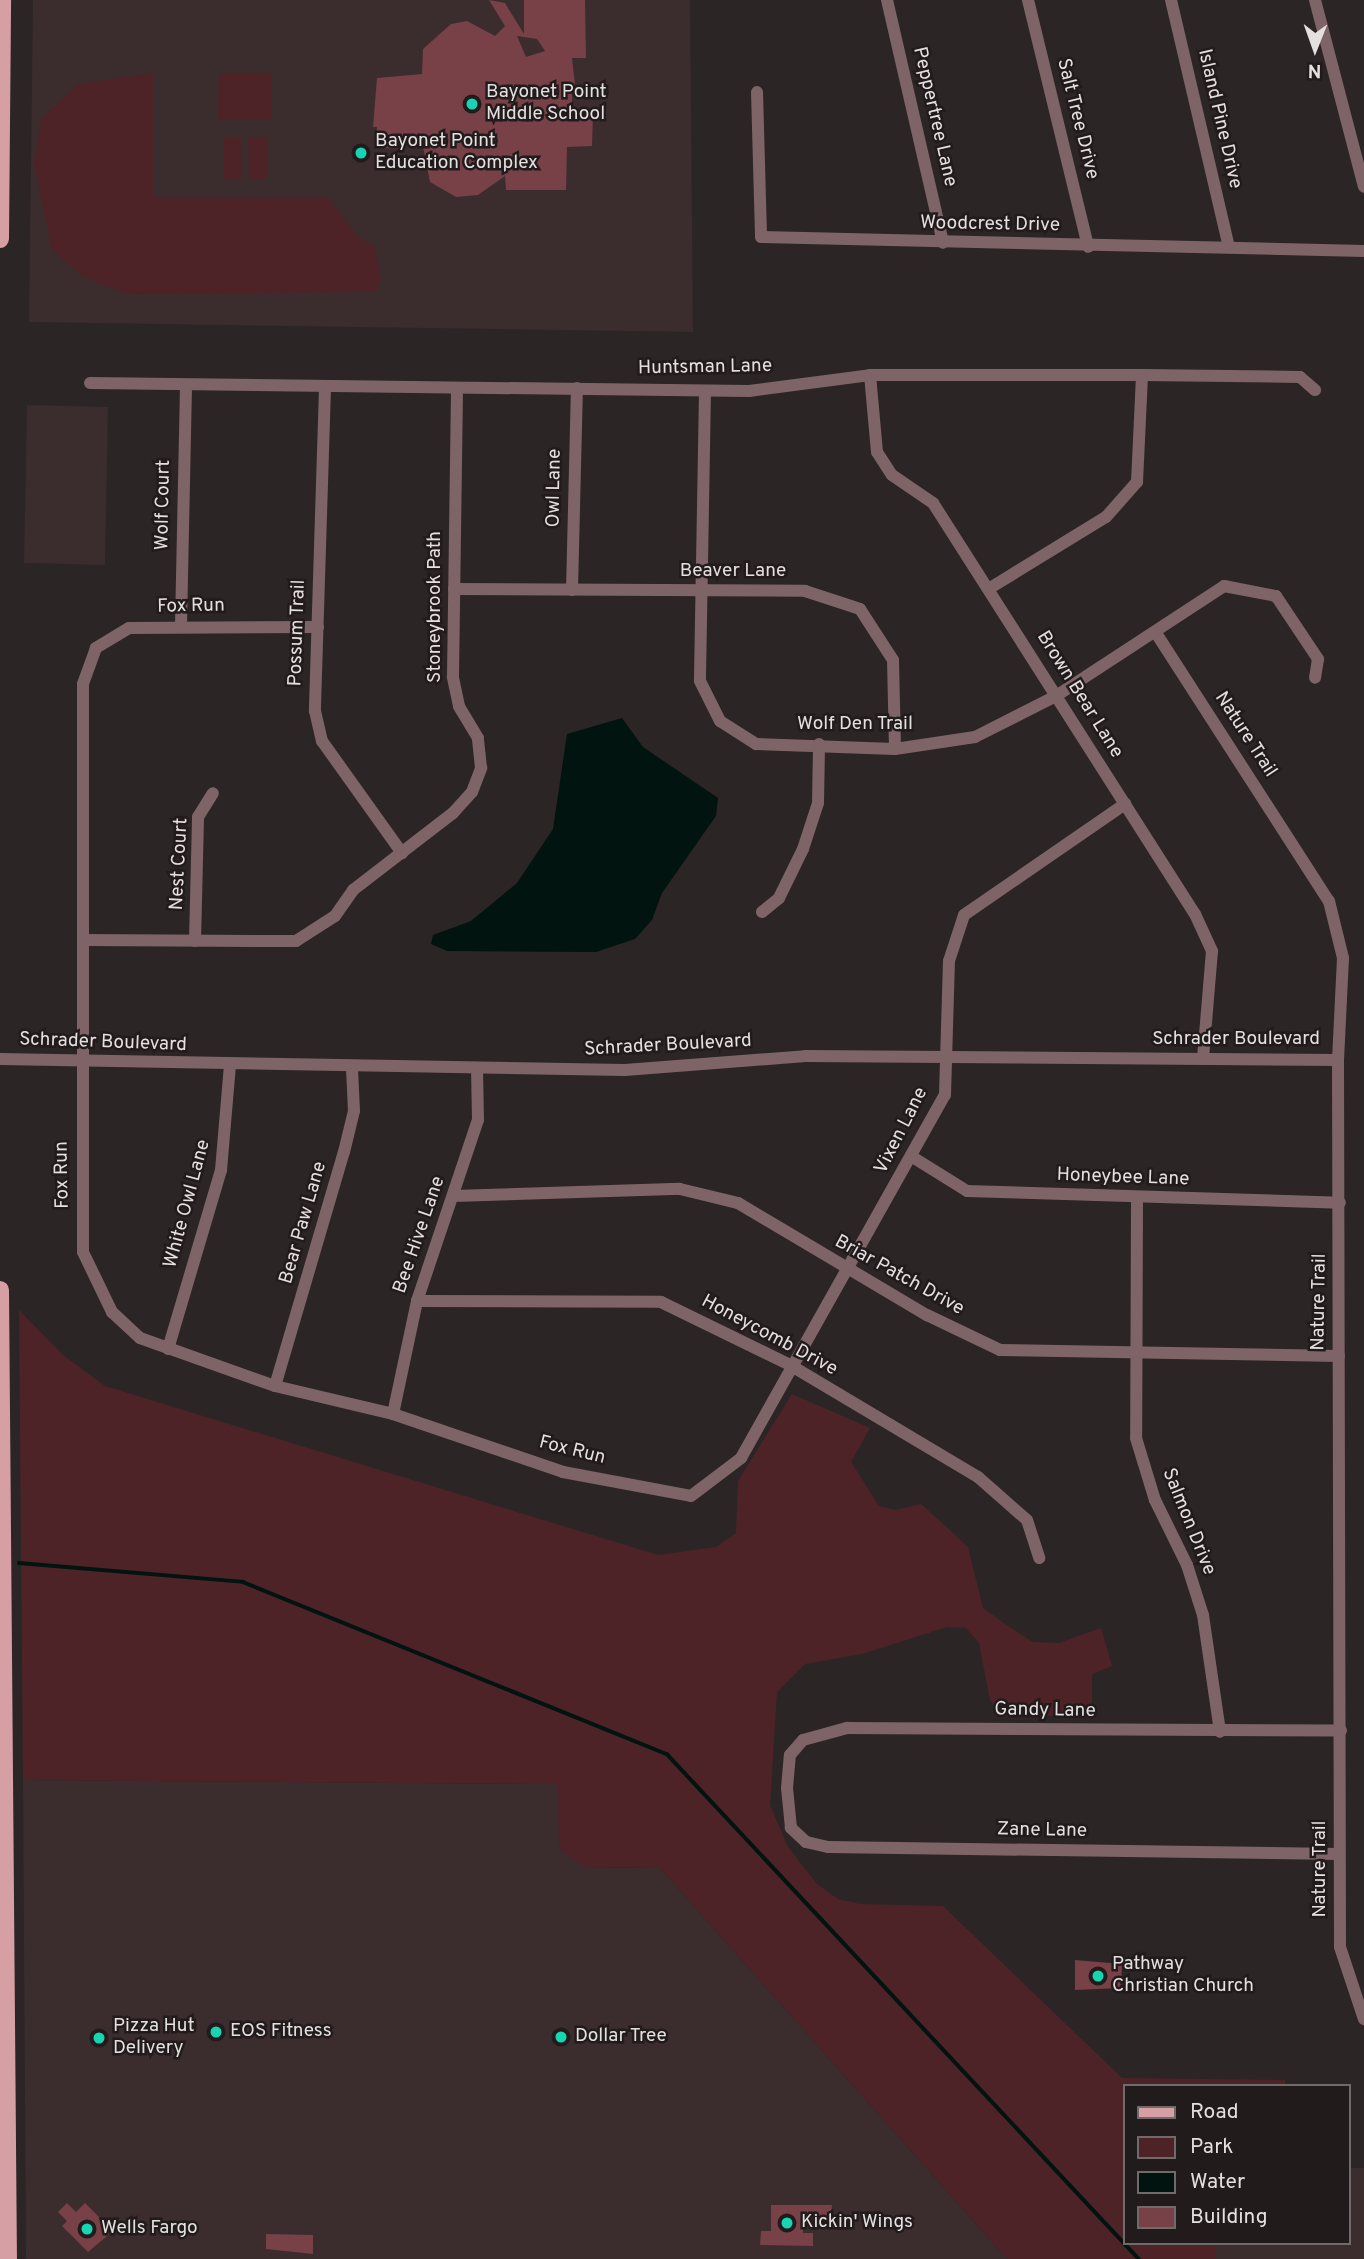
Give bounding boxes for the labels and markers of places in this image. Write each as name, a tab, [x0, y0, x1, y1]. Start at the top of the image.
place label: Bayonet Point Middle School	[486, 82, 607, 126]
marker: Bayonet Point Middle School	[464, 96, 480, 112]
place label: Bayonet Point Education Complex	[375, 131, 538, 175]
marker: Bayonet Point Education Complex	[353, 145, 369, 161]
place label: Pathway Christian Church	[1112, 1954, 1254, 1998]
marker: Pathway Christian Church	[1090, 1968, 1106, 1984]
place label: Pizza Hut Delivery	[113, 2016, 195, 2060]
place label: EOS Fitness	[230, 2021, 332, 2043]
marker: EOS Fitness	[208, 2024, 224, 2040]
place label: Dollar Tree	[575, 2026, 668, 2048]
marker: Dollar Tree	[553, 2029, 569, 2045]
marker: Pizza Hut Delivery	[91, 2030, 107, 2046]
place label: Kickin' Wings	[801, 2212, 913, 2234]
marker: Kickin' Wings	[779, 2215, 795, 2231]
place label: Wells Fargo	[101, 2218, 198, 2240]
marker: Wells Fargo	[79, 2221, 95, 2237]

